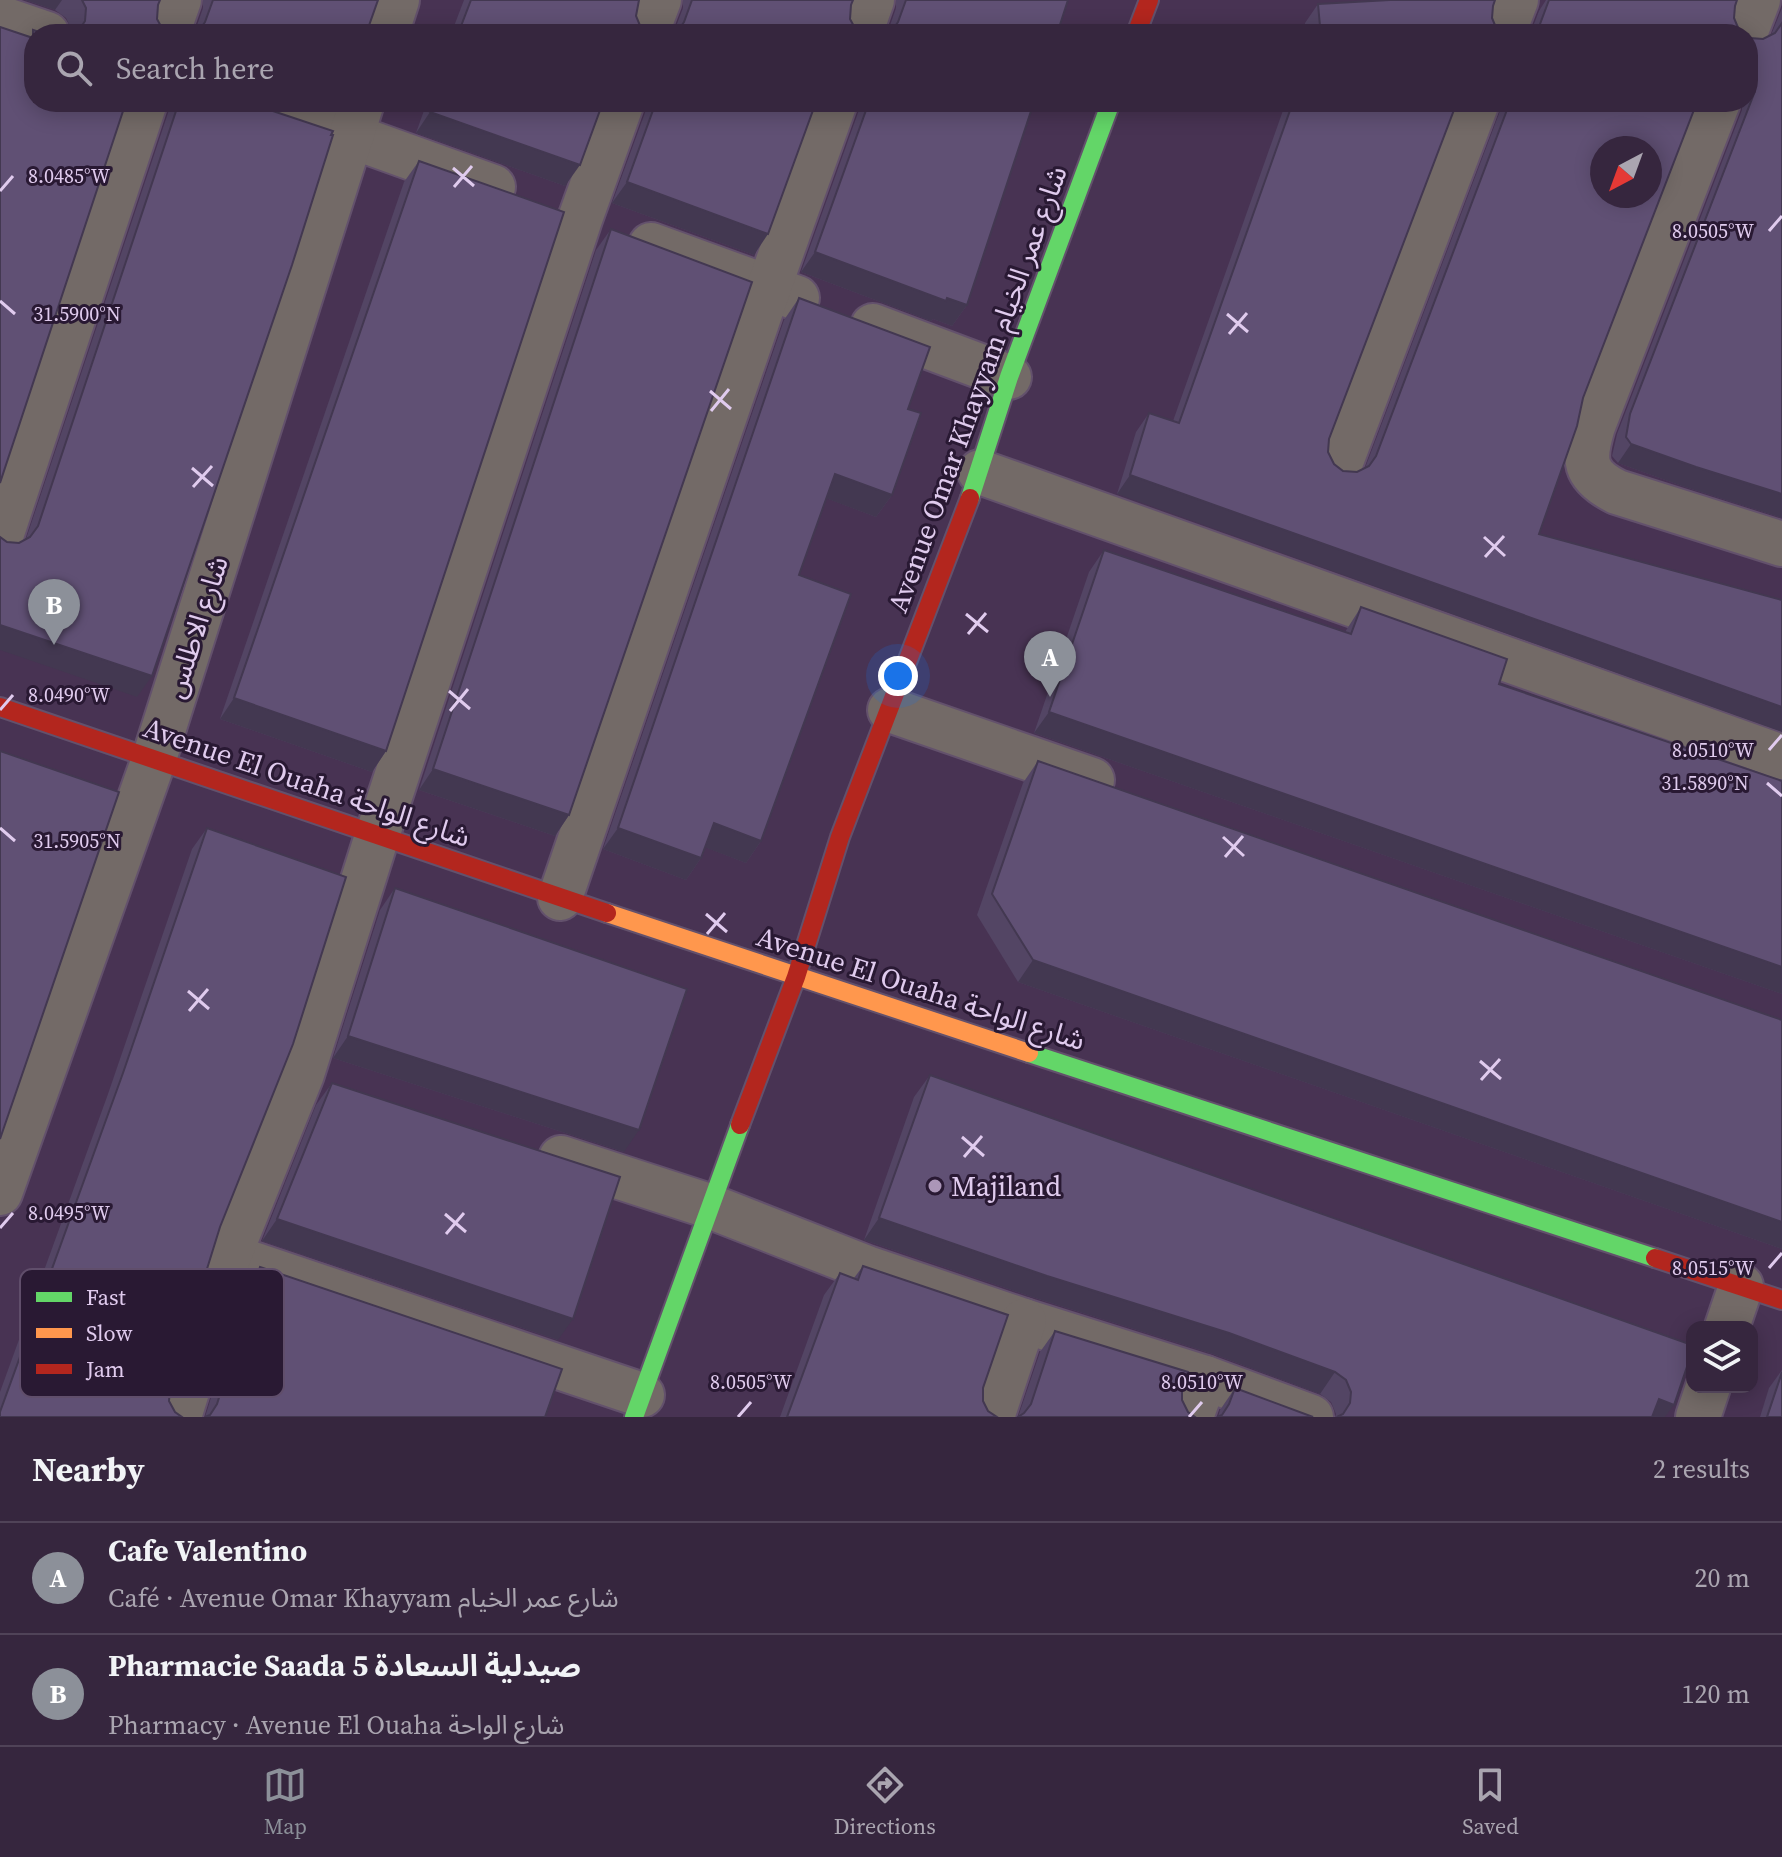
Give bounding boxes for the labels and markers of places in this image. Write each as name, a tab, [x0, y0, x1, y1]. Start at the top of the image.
pin: B	[28, 579, 80, 645]
pin: A	[1024, 631, 1076, 697]
place label: Majiland	[951, 1167, 1061, 1205]
marker: Majiland	[926, 1177, 944, 1195]

